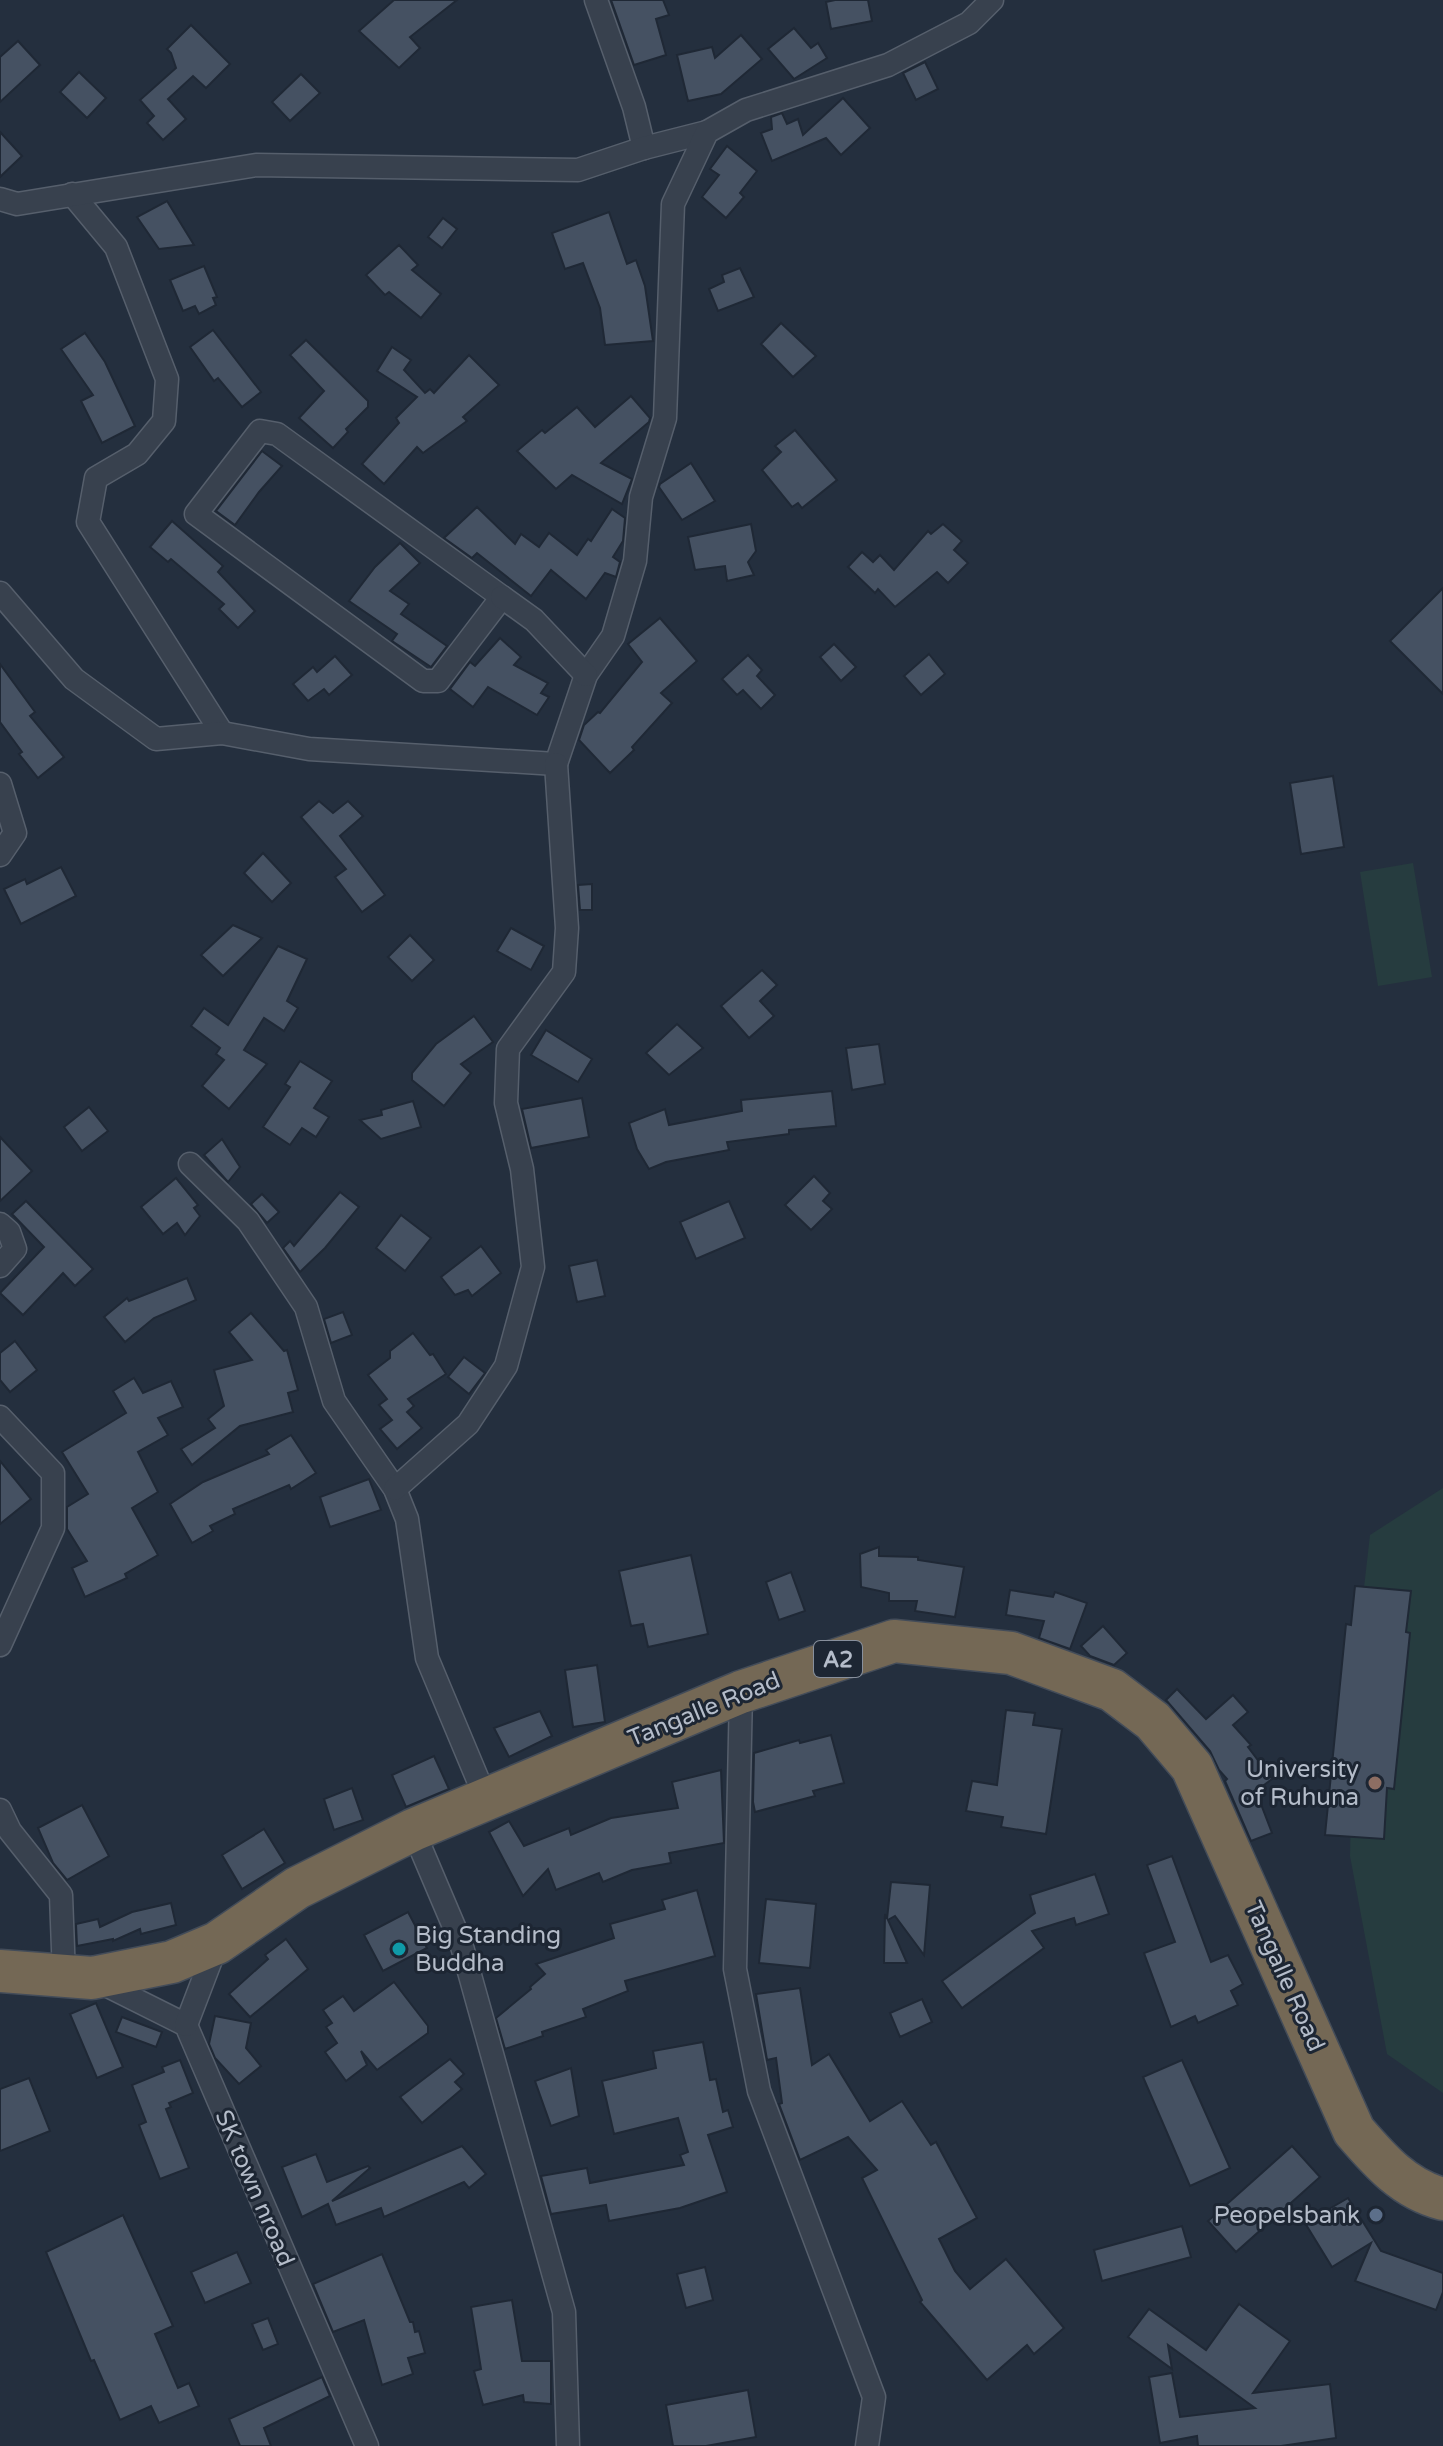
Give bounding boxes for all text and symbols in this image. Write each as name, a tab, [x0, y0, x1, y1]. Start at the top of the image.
road number: A2	[814, 1641, 862, 1677]
street label: Tangalle Road	[624, 1666, 785, 1753]
place label: University of Ruhuna	[1240, 1755, 1359, 1812]
marker: University of Ruhuna	[1366, 1774, 1384, 1792]
street label: Tangalle Road	[1238, 1897, 1331, 2056]
place label: Big Standing Buddha	[415, 1921, 561, 1978]
marker: Big Standing Buddha	[390, 1940, 408, 1958]
street label: SK town nroad	[209, 2106, 301, 2271]
place label: Peopelsbank	[1213, 2201, 1360, 2230]
marker: Peopelsbank	[1367, 2206, 1385, 2224]

